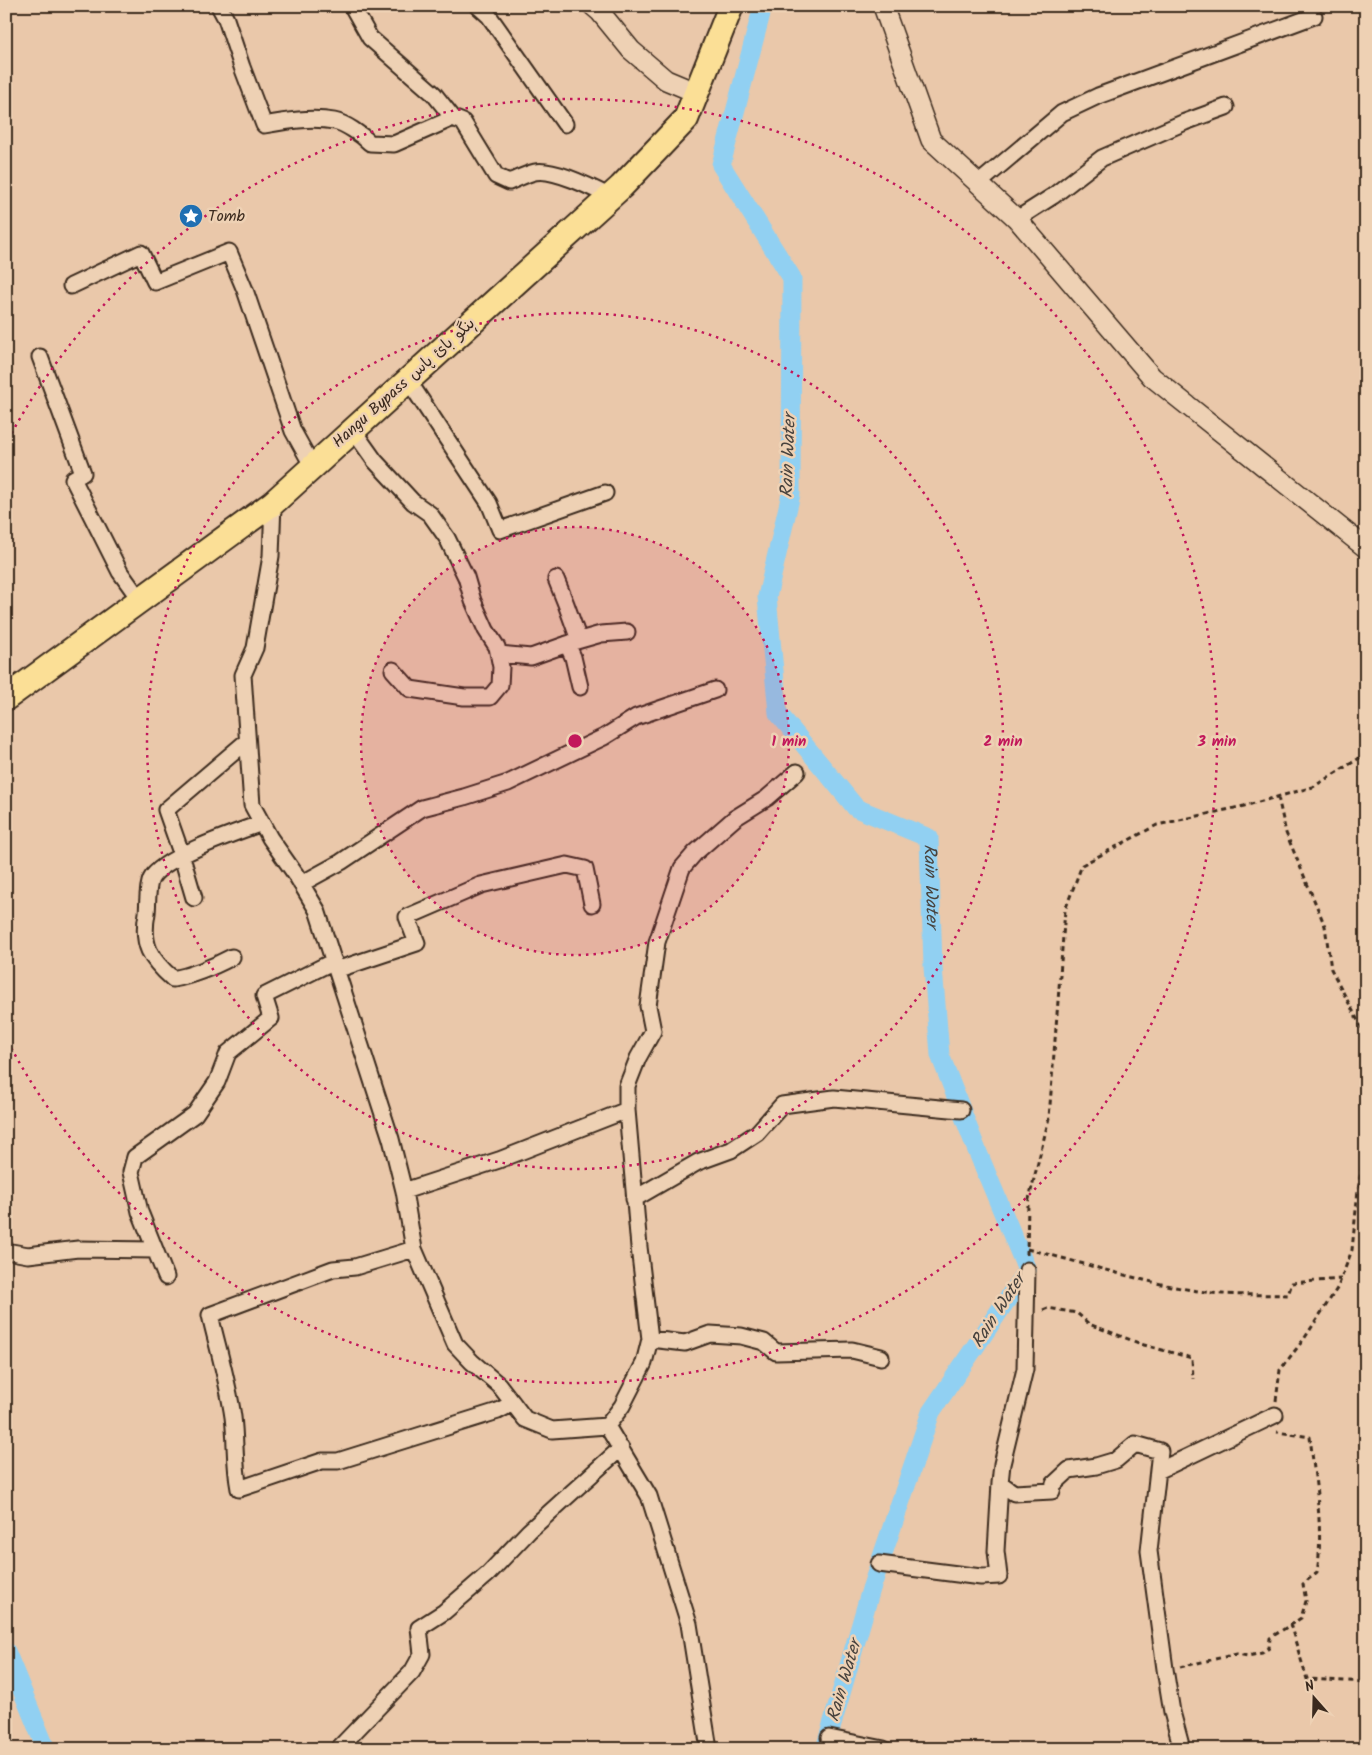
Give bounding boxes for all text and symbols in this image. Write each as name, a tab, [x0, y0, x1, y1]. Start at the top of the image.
place icon: Tomb	[178, 203, 204, 229]
place label: Tomb	[208, 204, 246, 229]
street label: Hangu Bypass ہنگو بائ پاس	[327, 312, 481, 454]
water label: Rain Water	[773, 410, 805, 498]
text: 1 min	[772, 730, 806, 754]
text: 2 min	[983, 730, 1023, 754]
text: 3 min	[1197, 730, 1236, 754]
centre of rings	[566, 732, 584, 750]
water label: Rain Water	[915, 844, 946, 932]
water label: Rain Water	[964, 1265, 1036, 1354]
water label: Rain Water	[820, 1633, 872, 1725]
north arrow	[1290, 1672, 1340, 1722]
text: N	[1302, 1675, 1318, 1699]

